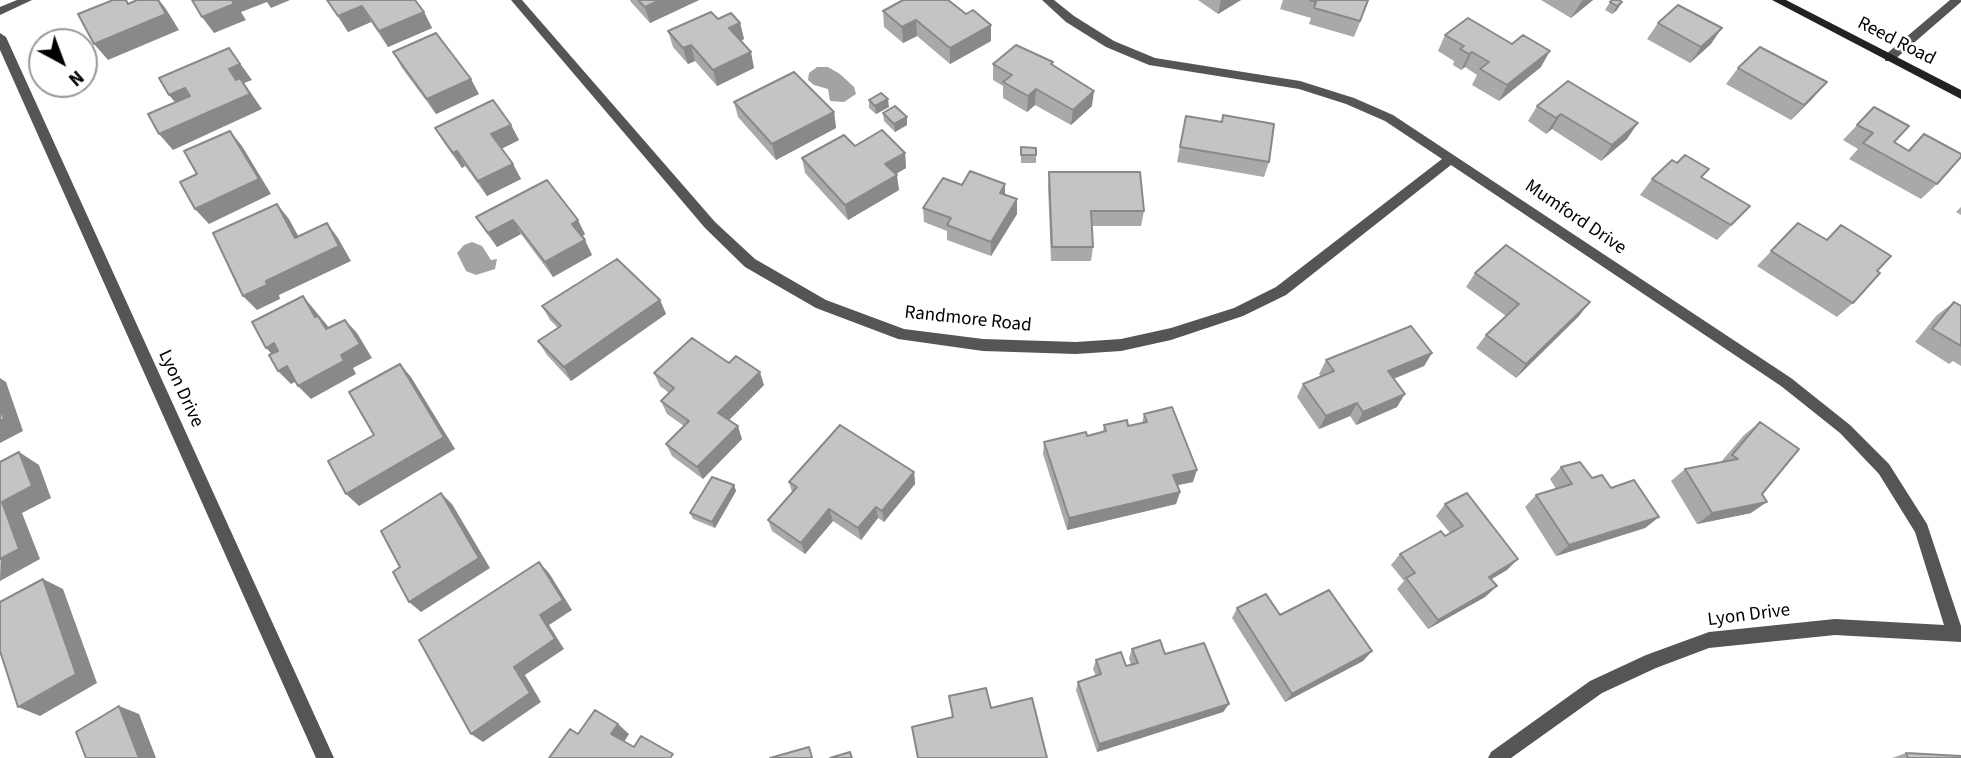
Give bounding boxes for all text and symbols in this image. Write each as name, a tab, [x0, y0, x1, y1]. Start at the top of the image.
street label: Reed Road	[1853, 13, 1939, 71]
north arrow	[28, 28, 98, 98]
text: N	[62, 63, 89, 92]
street label: Mumford Drive	[1520, 176, 1630, 260]
street label: Randmore Road	[903, 302, 1033, 338]
street label: Lyon Drive	[152, 347, 208, 431]
street label: Lyon Drive	[1706, 600, 1792, 632]

